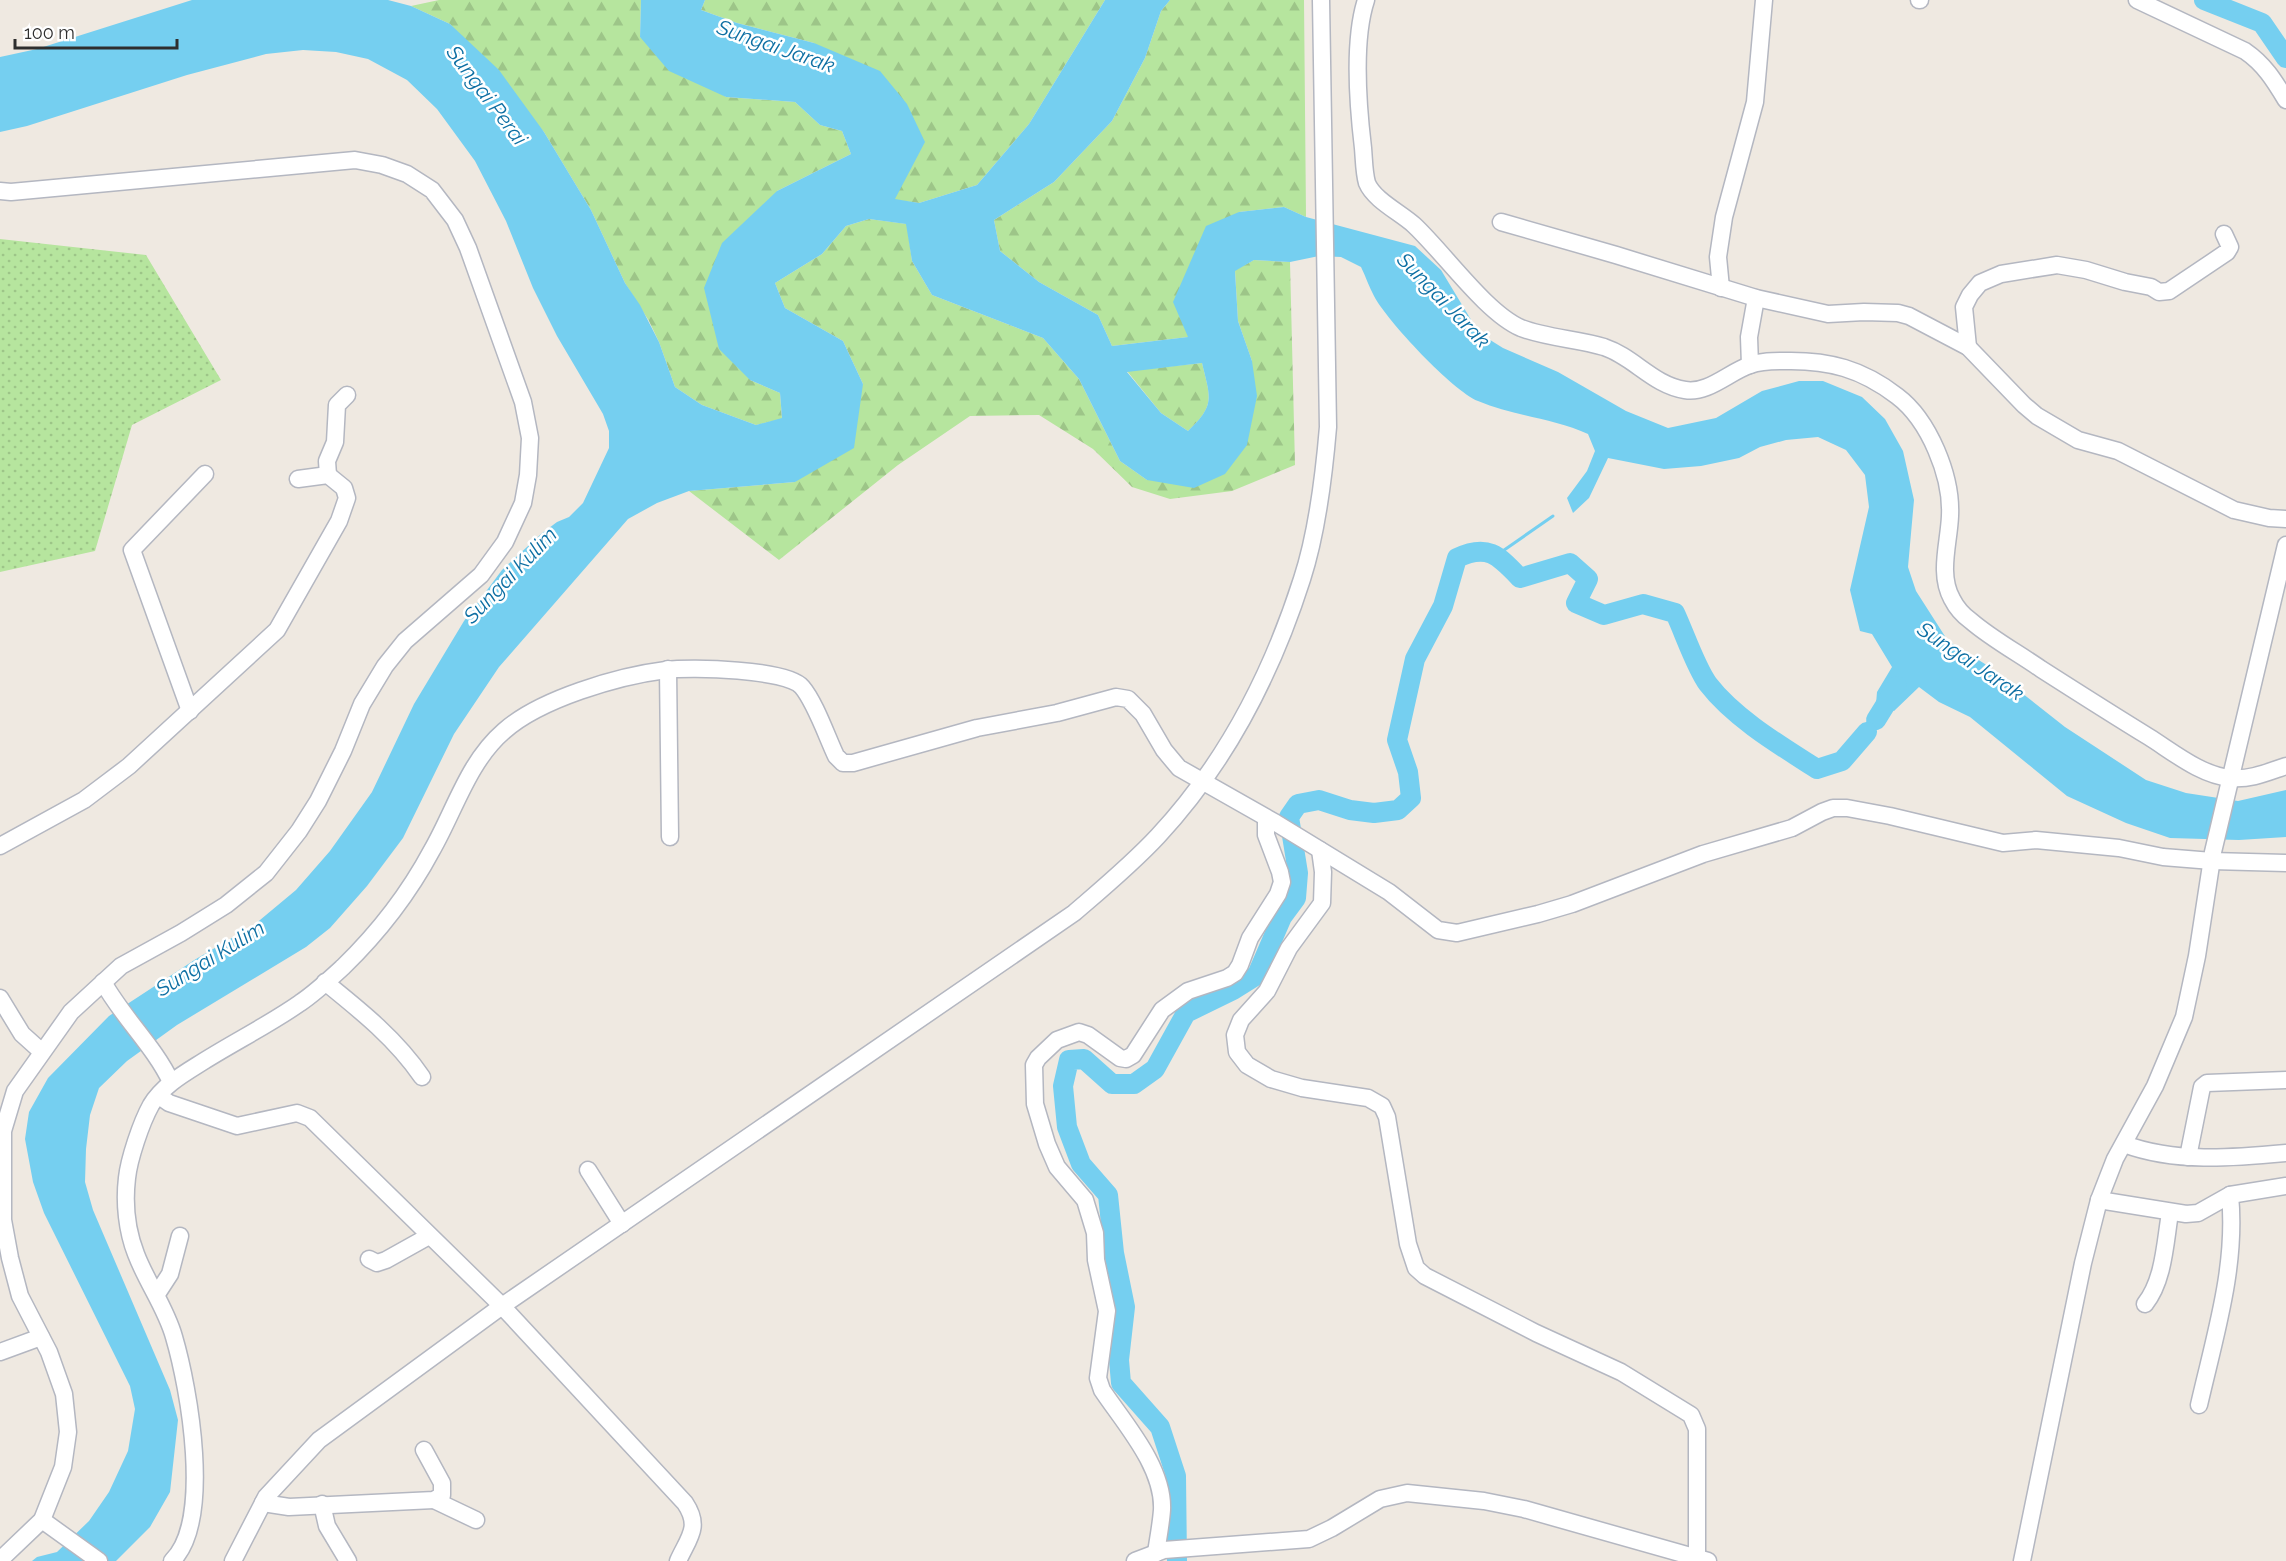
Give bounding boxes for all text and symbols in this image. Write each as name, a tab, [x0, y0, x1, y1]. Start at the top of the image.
scale bar	[15, 12, 177, 50]
water label: Sungai Jarak	[713, 14, 838, 78]
text: 100 m	[24, 22, 75, 43]
water label: Sungai Perai	[441, 39, 533, 150]
water label: Sungai Jarak	[1392, 246, 1496, 353]
water label: Sungai Kulim	[457, 522, 562, 629]
water label: Sungai Jarak	[1912, 616, 2029, 706]
water label: Sungai Kulim	[150, 915, 269, 1002]

